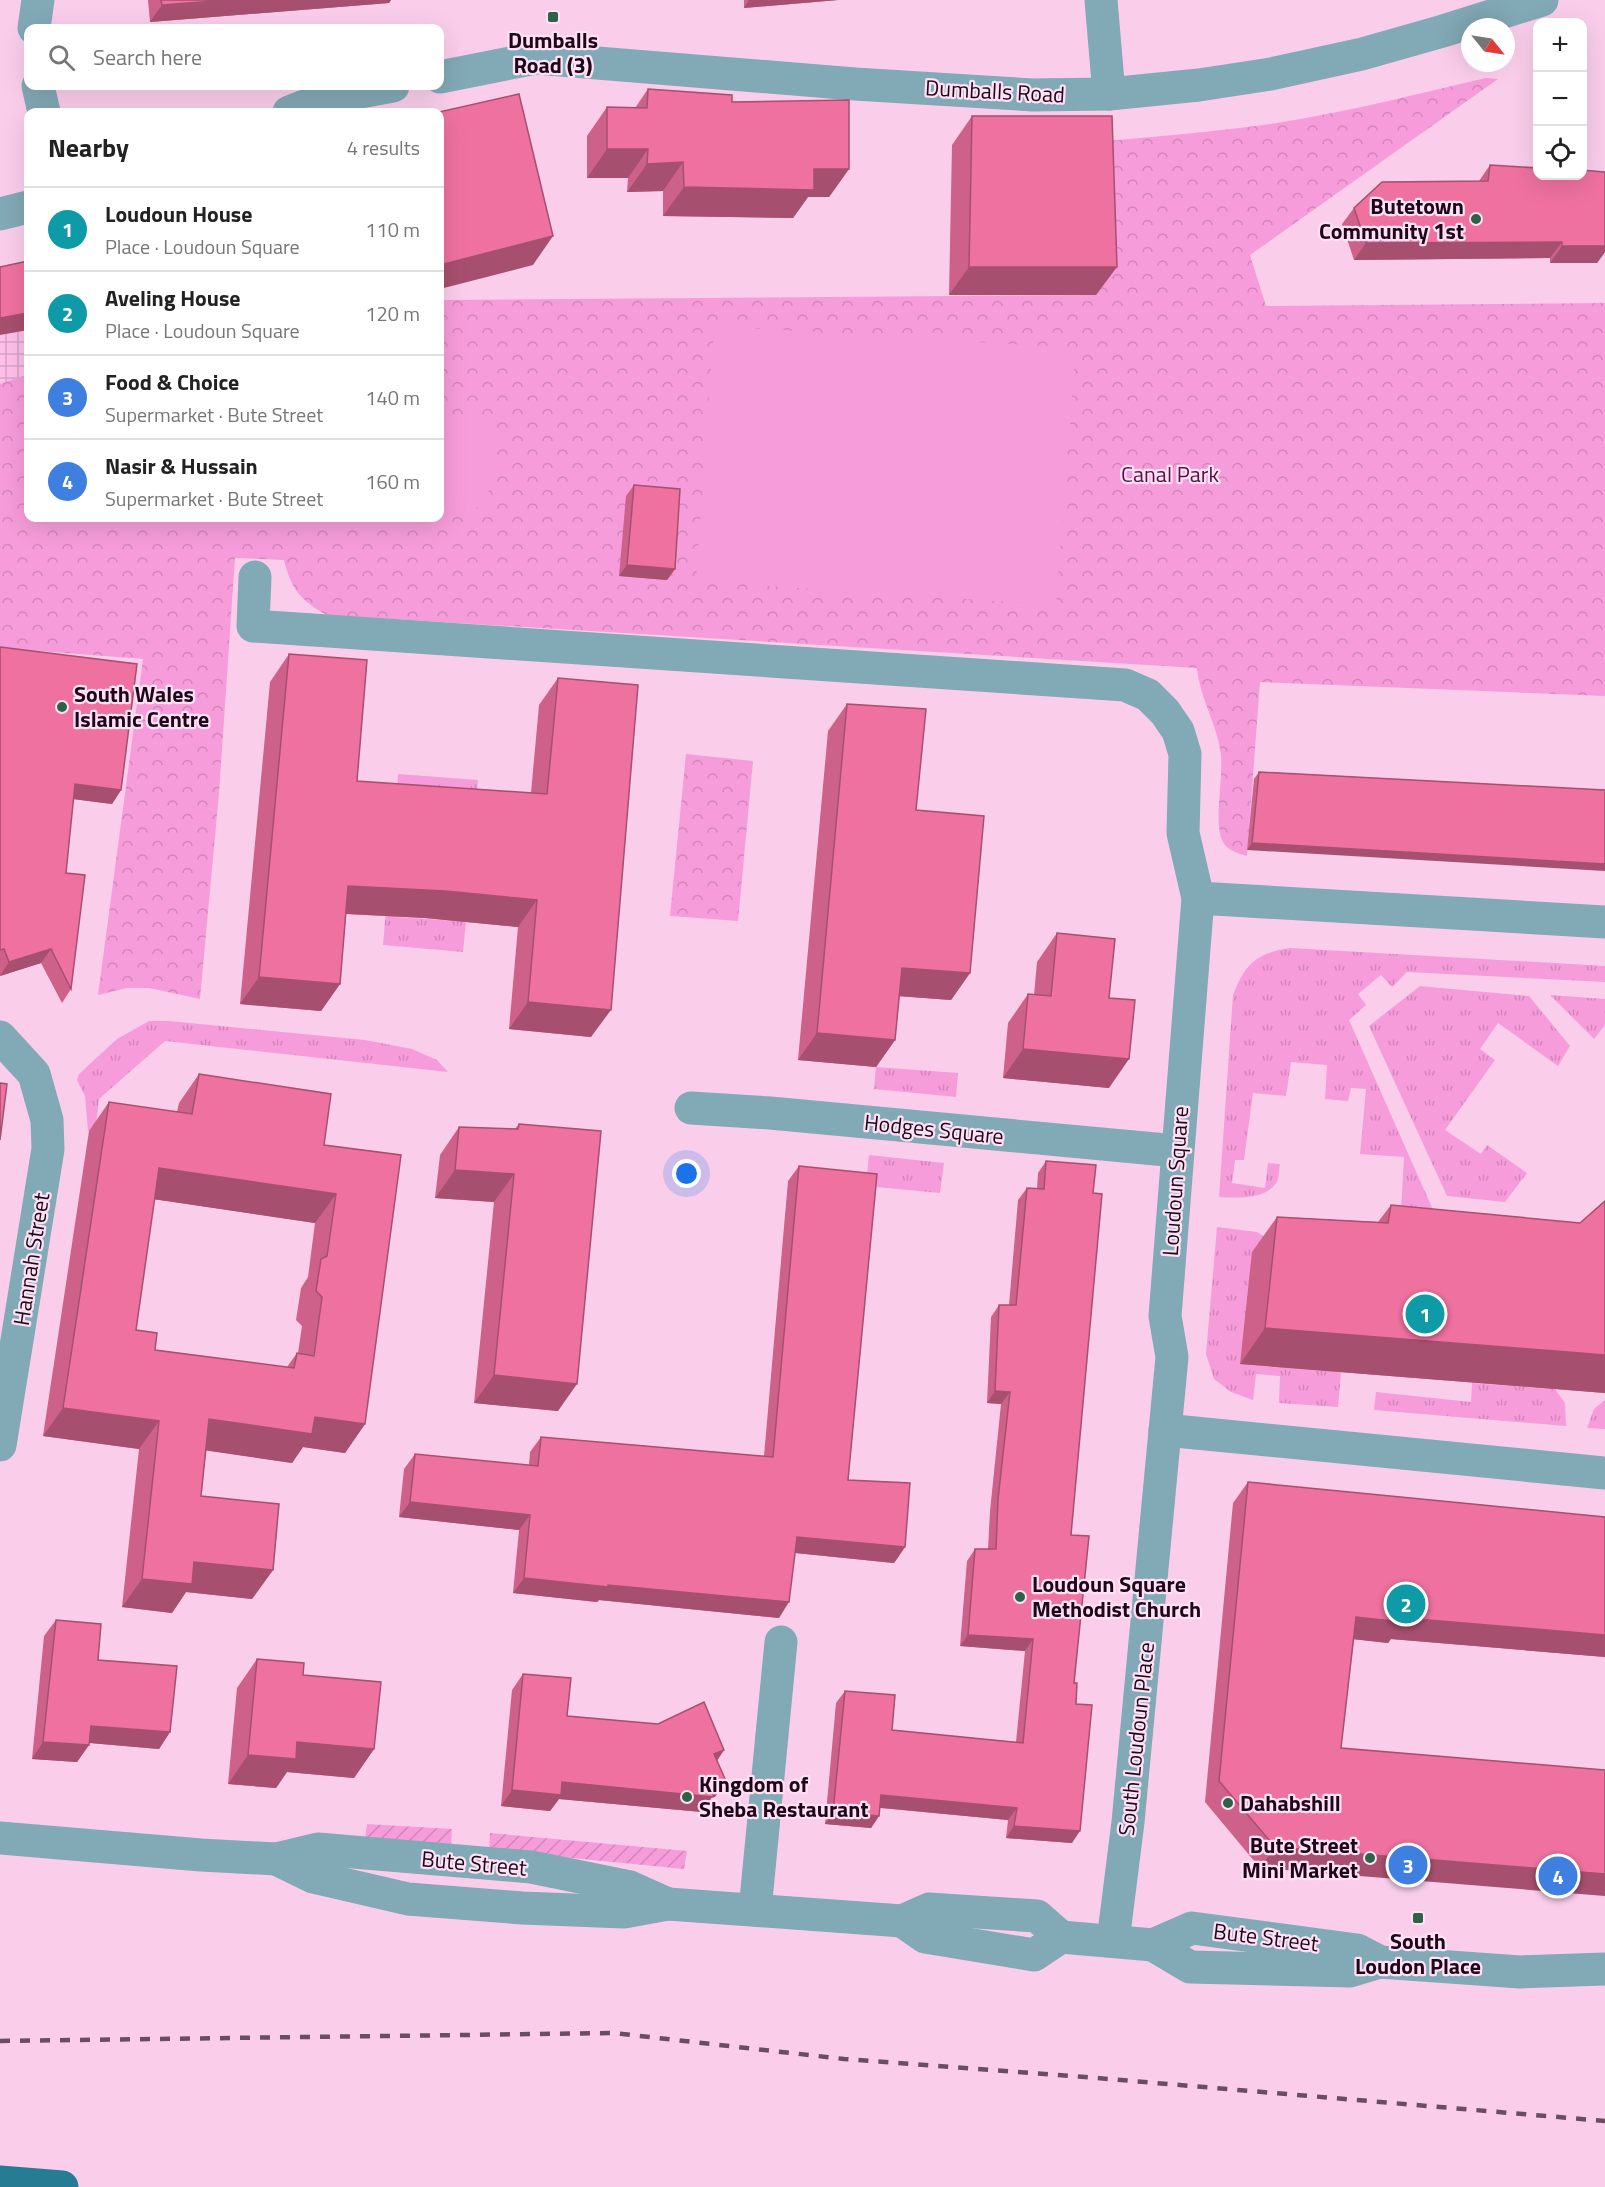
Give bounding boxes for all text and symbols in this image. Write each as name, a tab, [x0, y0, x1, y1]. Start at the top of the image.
marker: Dumballs Road (3)	[546, 10, 560, 24]
north arrow	[1461, 18, 1515, 72]
map controls	[1533, 18, 1587, 180]
button: +	[1533, 18, 1587, 72]
place label: Dumballs Road (3)	[508, 23, 598, 82]
search box	[24, 24, 444, 90]
text: Search here	[93, 40, 202, 74]
icon: search	[45, 41, 78, 74]
street label: Dumballs Road	[924, 70, 1066, 112]
button: −	[1533, 72, 1587, 126]
button: locate	[1533, 126, 1587, 180]
text: Nearby	[48, 128, 129, 167]
text: 4 results	[347, 132, 420, 163]
place label: Butetown Community 1st	[1319, 189, 1464, 248]
text: Loudoun House	[105, 197, 252, 231]
marker: Butetown Community 1st	[1469, 212, 1483, 226]
text: 1	[62, 214, 73, 245]
text: 110 m	[365, 214, 420, 245]
text: Place · Loudoun Square	[105, 231, 300, 262]
text: Aveling House	[105, 281, 241, 315]
text: 2	[62, 298, 73, 329]
text: 120 m	[365, 298, 420, 329]
text: Place · Loudoun Square	[105, 315, 300, 346]
text: Food & Choice	[105, 365, 239, 399]
text: 3	[62, 382, 73, 413]
text: 140 m	[365, 382, 420, 413]
text: Supermarket · Bute Street	[105, 399, 323, 430]
text: Nasir & Hussain	[105, 449, 258, 483]
park label: Canal Park	[1121, 457, 1219, 491]
text: 4	[62, 466, 73, 497]
text: 160 m	[365, 466, 420, 497]
text: Supermarket · Bute Street	[105, 483, 323, 514]
place label: South Wales Islamic Centre	[74, 677, 209, 736]
marker: South Wales Islamic Centre	[55, 700, 69, 714]
street label: Hodges Square	[863, 1105, 1005, 1153]
street label: Loudoun Square	[1153, 1105, 1197, 1257]
your location	[672, 1159, 701, 1188]
street label: Hannah Street	[4, 1190, 58, 1328]
pin: 1	[1406, 1292, 1444, 1336]
place label: Loudoun Square Methodist Church	[1032, 1567, 1201, 1626]
pin: 2	[1386, 1582, 1426, 1626]
marker: Loudoun Square Methodist Church	[1013, 1590, 1027, 1604]
street label: South Loudoun Place	[1109, 1640, 1163, 1838]
place label: Kingdom of Sheba Restaurant	[699, 1767, 869, 1826]
place label: Dahabshill	[1240, 1786, 1341, 1820]
marker: Kingdom of Sheba Restaurant	[680, 1790, 694, 1804]
marker: Dahabshill	[1221, 1796, 1235, 1810]
place label: Bute Street Mini Market	[1242, 1828, 1358, 1887]
street label: Bute Street	[420, 1841, 528, 1885]
pin: 3	[1388, 1842, 1428, 1888]
marker: Bute Street Mini Market	[1363, 1851, 1377, 1865]
pin: 4	[1538, 1854, 1578, 1898]
marker: South Loudon Place	[1411, 1911, 1425, 1925]
street label: Bute Street	[1212, 1914, 1321, 1960]
place label: South Loudon Place	[1355, 1924, 1481, 1983]

